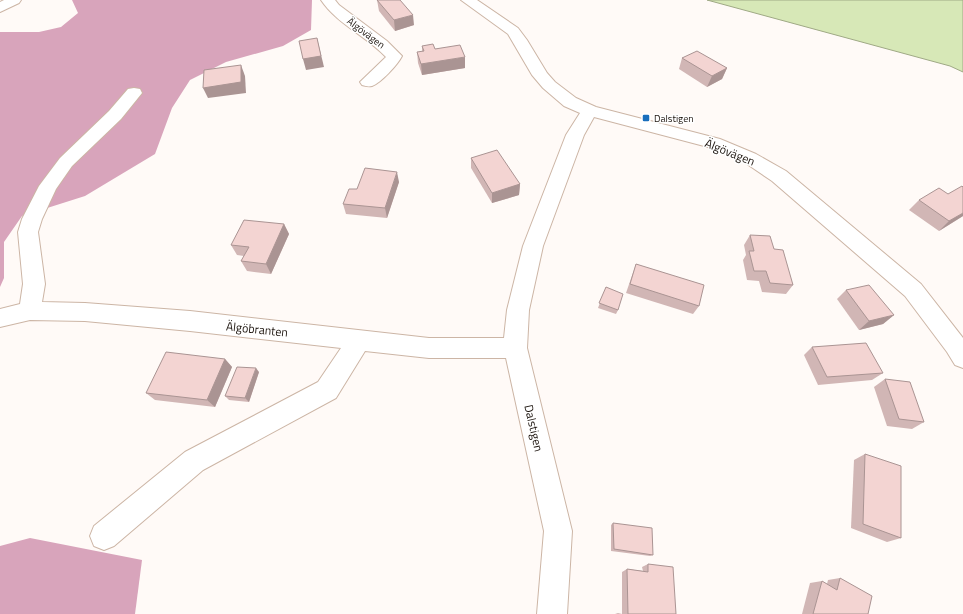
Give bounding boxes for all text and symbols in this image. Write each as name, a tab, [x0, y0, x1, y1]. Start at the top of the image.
street label: Älgövägen	[344, 14, 388, 52]
place label: Dalstigen	[654, 111, 694, 126]
marker: Dalstigen	[641, 113, 651, 123]
street label: Älgövägen	[702, 133, 758, 171]
street label: Älgöbranten	[225, 316, 289, 342]
street label: Dalstigen	[519, 403, 549, 453]

